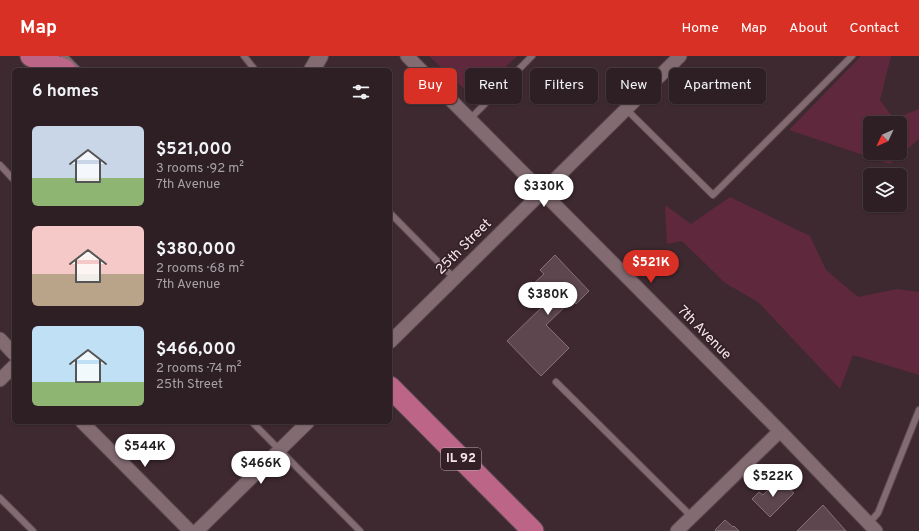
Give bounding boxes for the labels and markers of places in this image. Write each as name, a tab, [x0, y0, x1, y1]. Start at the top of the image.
pin: $330K	[516, 174, 572, 208]
pin: $521K	[623, 250, 679, 284]
pin: $380K	[520, 282, 576, 316]
pin: $544K	[117, 434, 173, 468]
pin: $466K	[233, 451, 289, 485]
pin: $522K	[745, 464, 801, 498]

